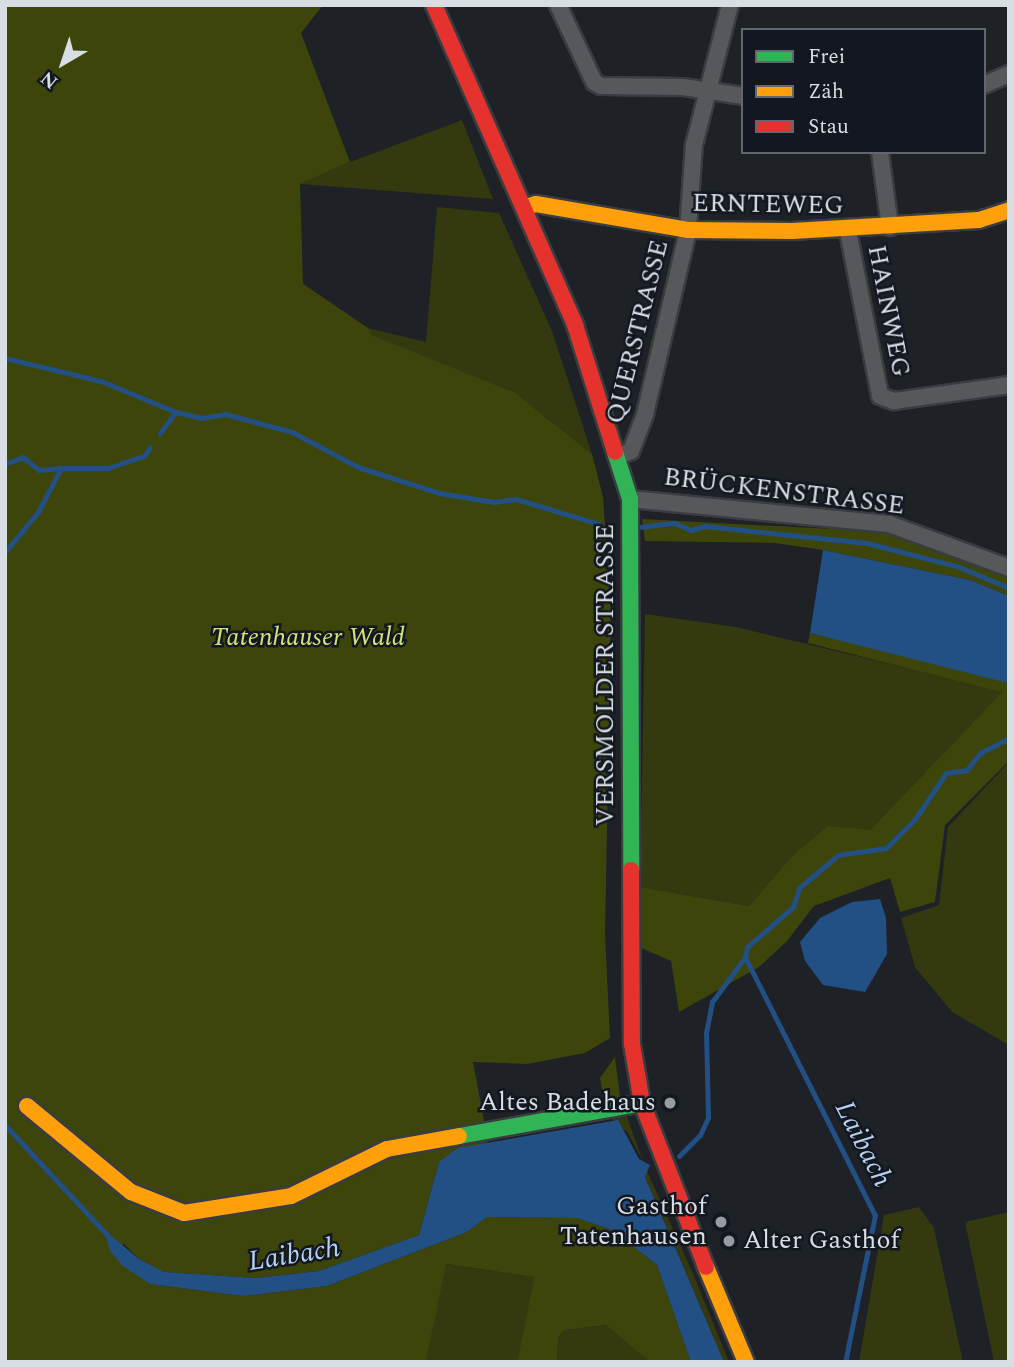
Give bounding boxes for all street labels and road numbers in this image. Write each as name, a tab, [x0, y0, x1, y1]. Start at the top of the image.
street label: ERNTEWEG	[692, 188, 844, 222]
street label: QUERSTRASSE	[600, 237, 676, 427]
street label: HAINWEG	[860, 242, 916, 380]
street label: BRÜCKENSTRASSE	[662, 462, 906, 522]
street label: VERSMOLDER STRASSE	[590, 524, 622, 826]

